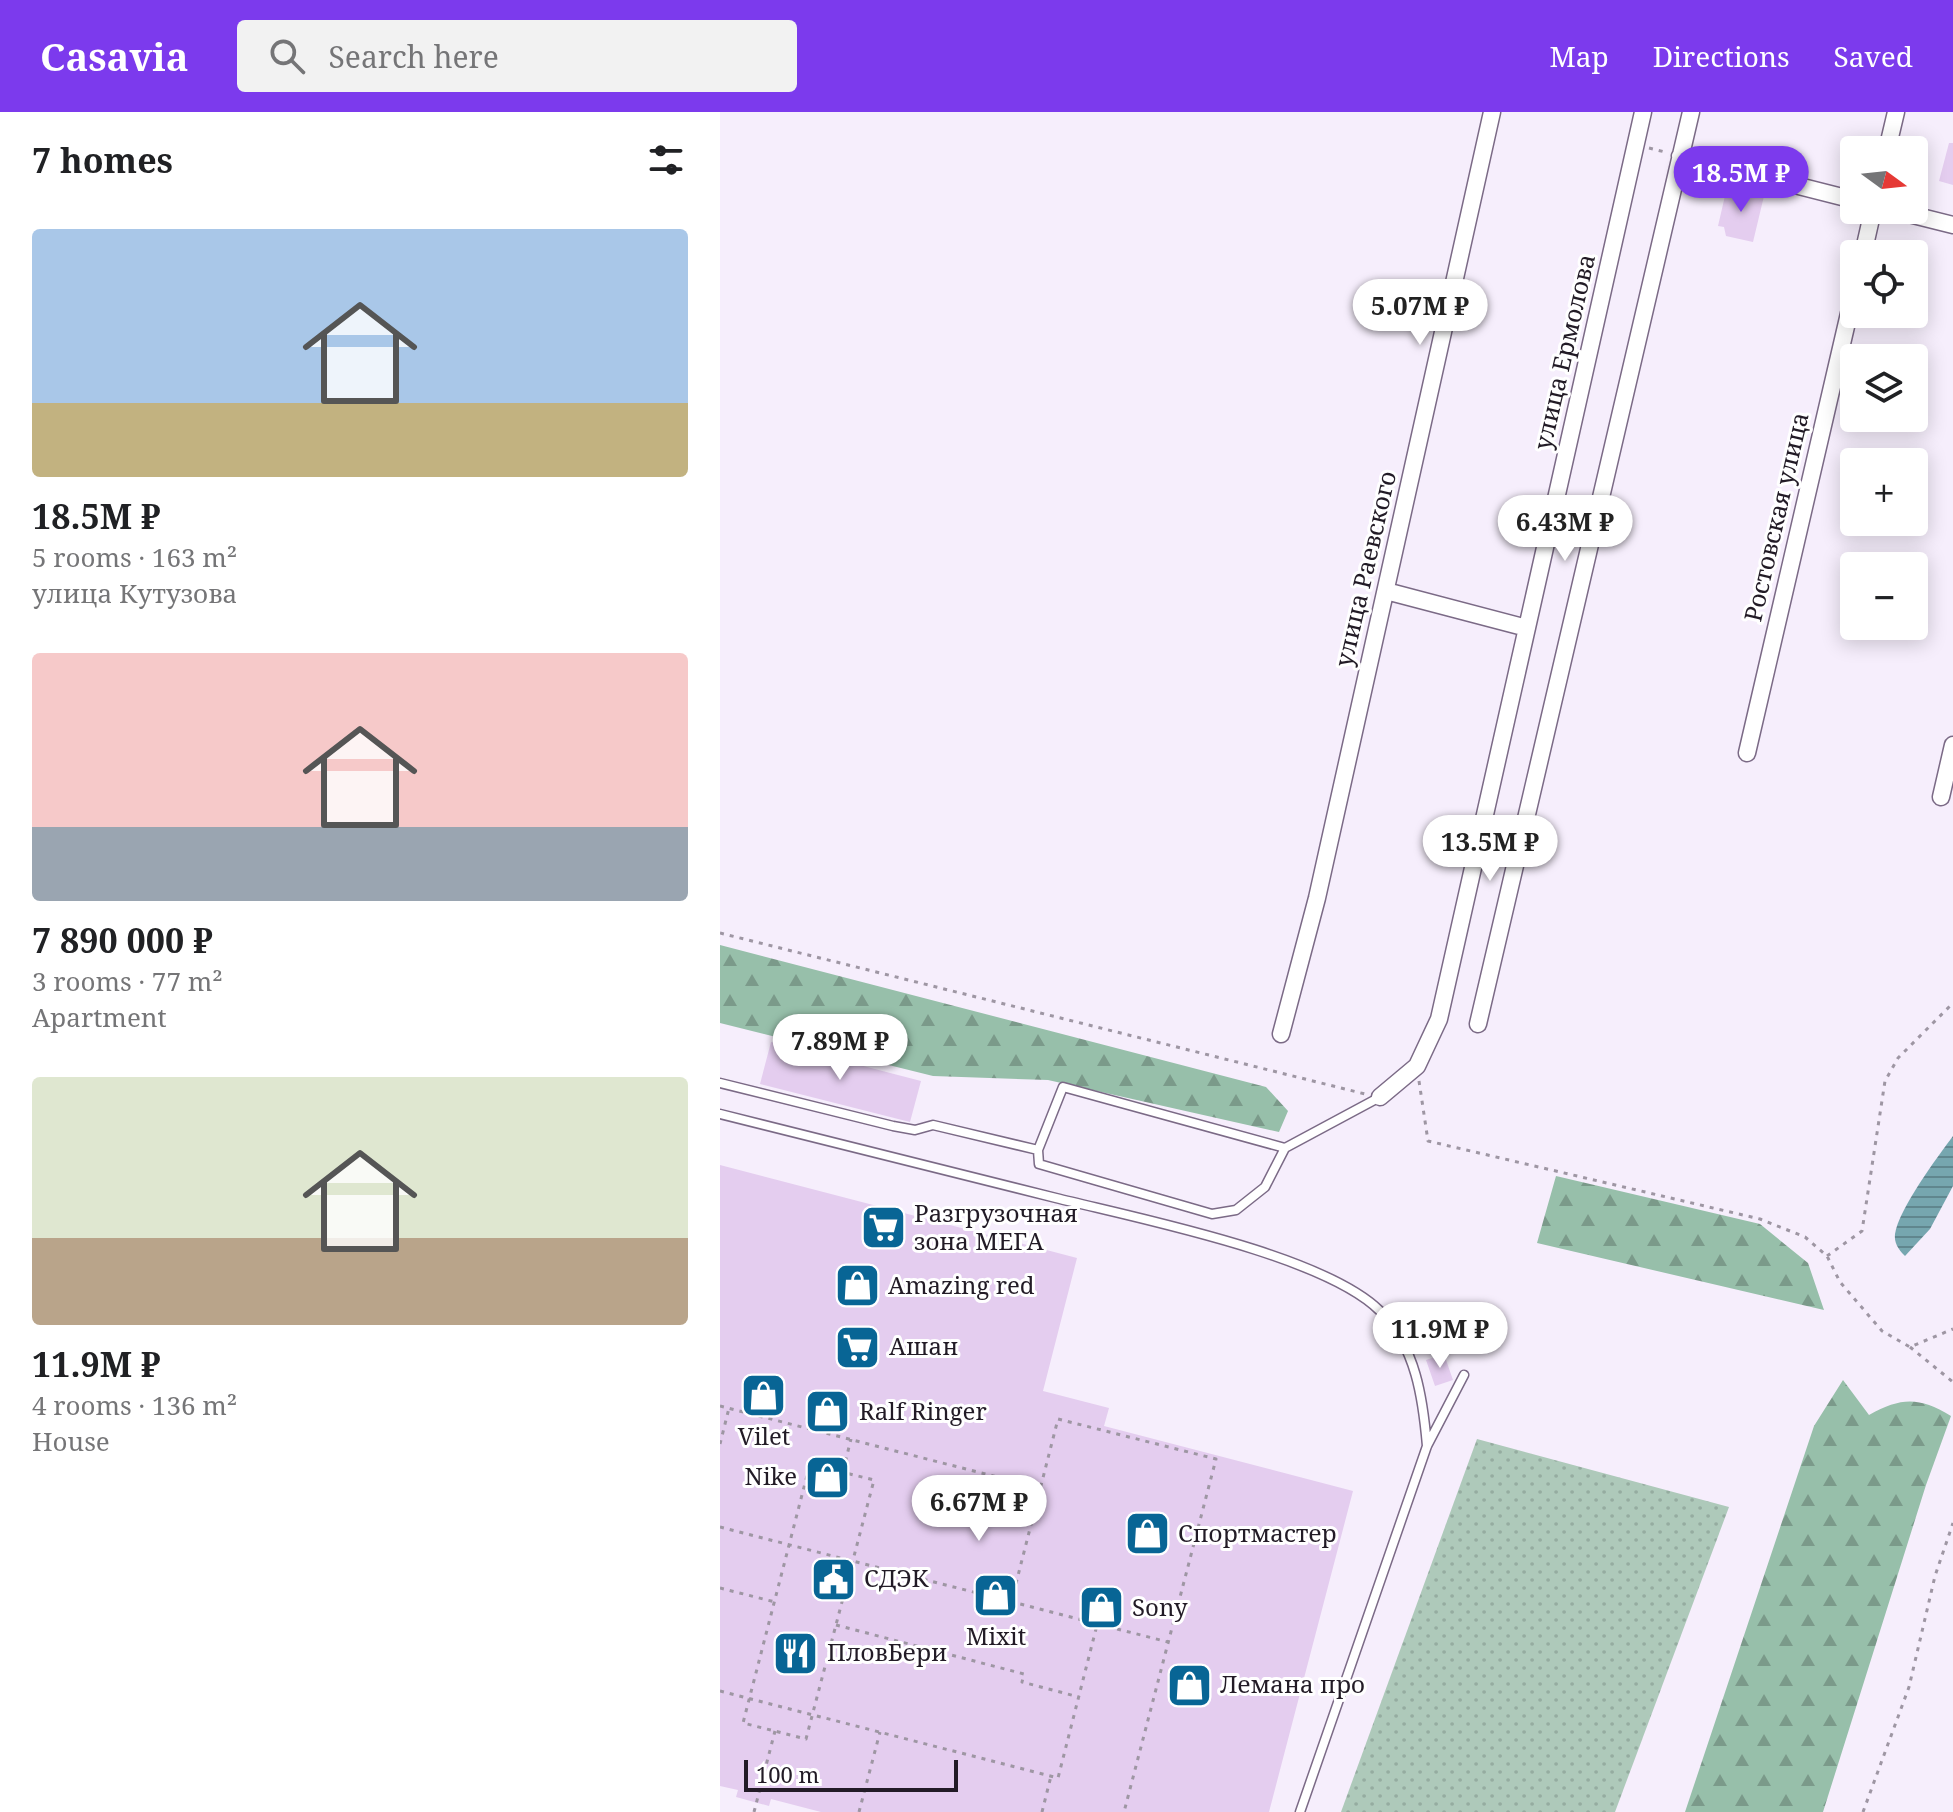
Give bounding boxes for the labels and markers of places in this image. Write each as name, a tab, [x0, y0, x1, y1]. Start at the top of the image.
pin: 18.5M ₽	[1667, 146, 1815, 214]
pin: 5.07M ₽	[1346, 279, 1494, 347]
pin: 6.43M ₽	[1491, 495, 1639, 563]
pin: 13.5M ₽	[1416, 815, 1564, 883]
pin: 7.89M ₽	[766, 1014, 914, 1082]
place label: Разгрузочная зона МЕГА	[914, 1196, 1078, 1257]
supermarket icon: Разгрузочная зона МЕГА	[859, 1204, 907, 1252]
shop icon: Amazing red	[833, 1262, 881, 1310]
place label: Amazing red	[888, 1268, 1035, 1301]
pin: 11.9M ₽	[1366, 1302, 1514, 1370]
supermarket icon: Ашан	[834, 1323, 882, 1371]
place label: Ашан	[889, 1329, 958, 1362]
shop icon: Vilet	[740, 1371, 788, 1419]
shop icon: Ralf Ringer	[804, 1388, 852, 1436]
place label: Ralf Ringer	[859, 1394, 987, 1427]
place label: Vilet	[738, 1419, 790, 1452]
shop icon: Nike	[804, 1453, 852, 1501]
place label: Nike	[745, 1459, 797, 1492]
pin: 6.67M ₽	[905, 1475, 1053, 1543]
shop icon: Спортмастер	[1123, 1510, 1171, 1558]
place label: Спортмастер	[1178, 1516, 1337, 1549]
public building icon: СДЭК	[809, 1555, 857, 1603]
place label: СДЭК	[864, 1561, 930, 1594]
shop icon: Mixit	[972, 1571, 1020, 1619]
shop icon: Sony	[1077, 1584, 1125, 1632]
place label: Sony	[1132, 1590, 1188, 1623]
place label: Mixit	[966, 1619, 1026, 1652]
restaurant icon: ПловБери	[772, 1629, 820, 1677]
place label: ПловБери	[827, 1635, 947, 1668]
shop icon: Лемана про	[1165, 1661, 1213, 1709]
place label: Лемана про	[1220, 1667, 1365, 1700]

